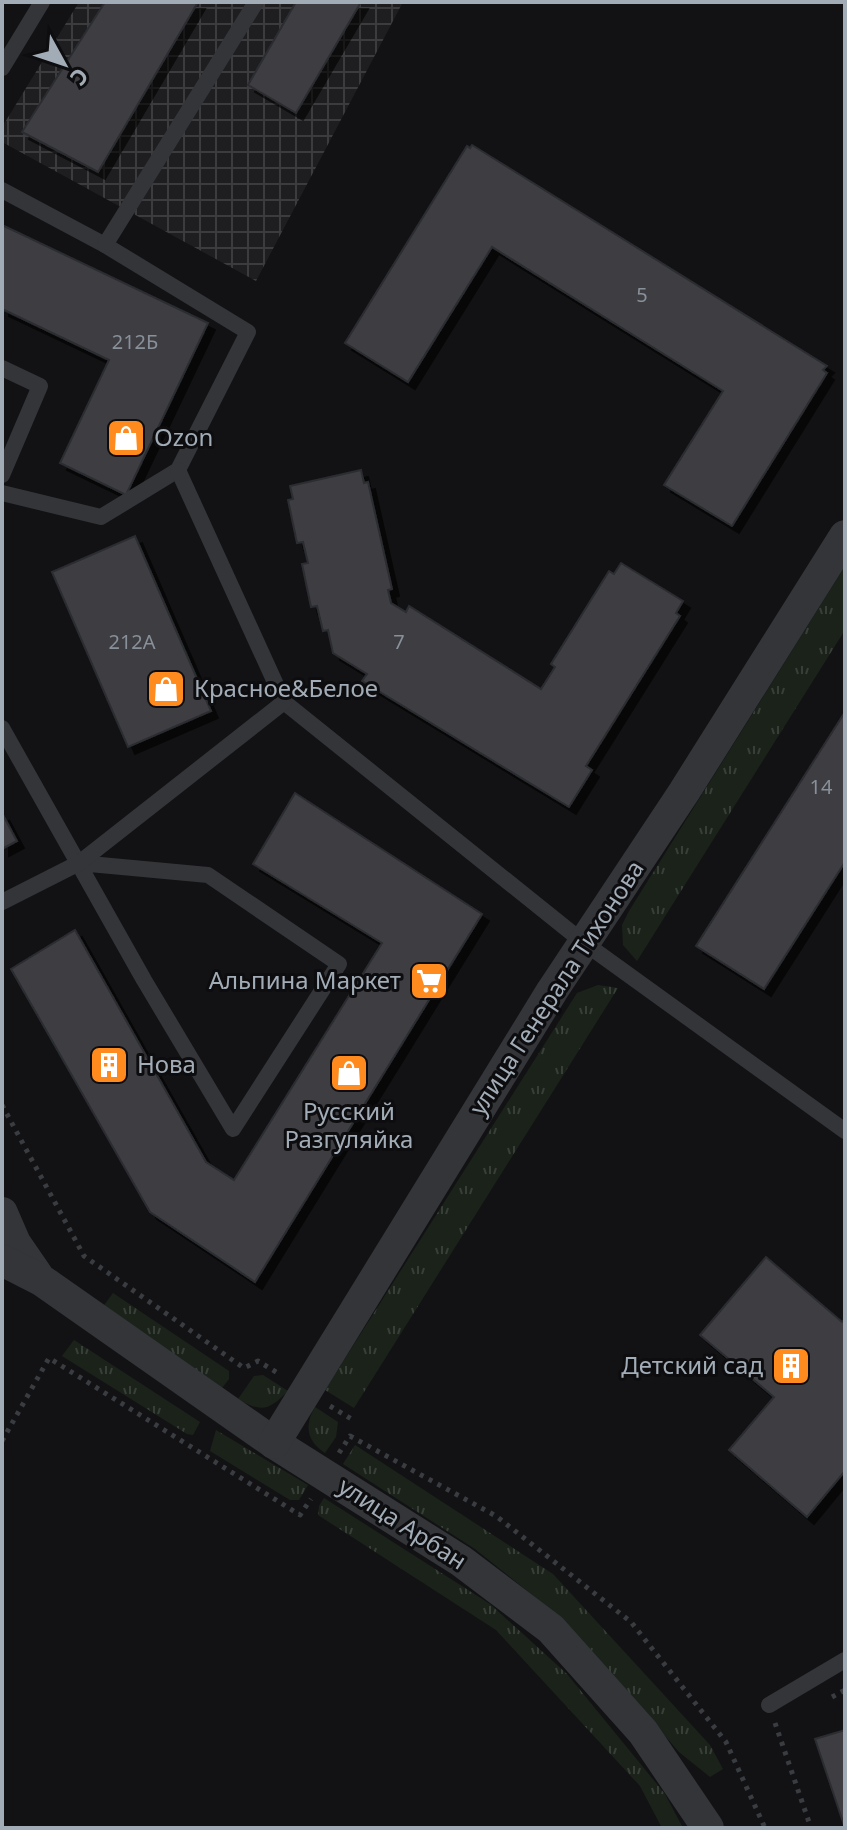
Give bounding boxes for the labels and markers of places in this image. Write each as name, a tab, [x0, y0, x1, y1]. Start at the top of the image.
shop icon: Ozon	[105, 417, 147, 459]
place label: Ozon	[154, 420, 213, 453]
shop icon: Красное&Белое	[145, 668, 187, 710]
place label: Красное&Белое	[194, 671, 378, 704]
supermarket icon: Альпина Маркет	[408, 960, 450, 1002]
place label: Альпина Маркет	[209, 963, 401, 996]
building icon: Нова	[88, 1044, 130, 1086]
place label: Нова	[137, 1047, 196, 1080]
shop icon: Русский Разгуляйка	[328, 1052, 370, 1094]
place label: Русский Разгуляйка	[285, 1094, 413, 1155]
building icon: Детский сад	[770, 1345, 812, 1387]
place label: Детский сад	[621, 1348, 763, 1381]

